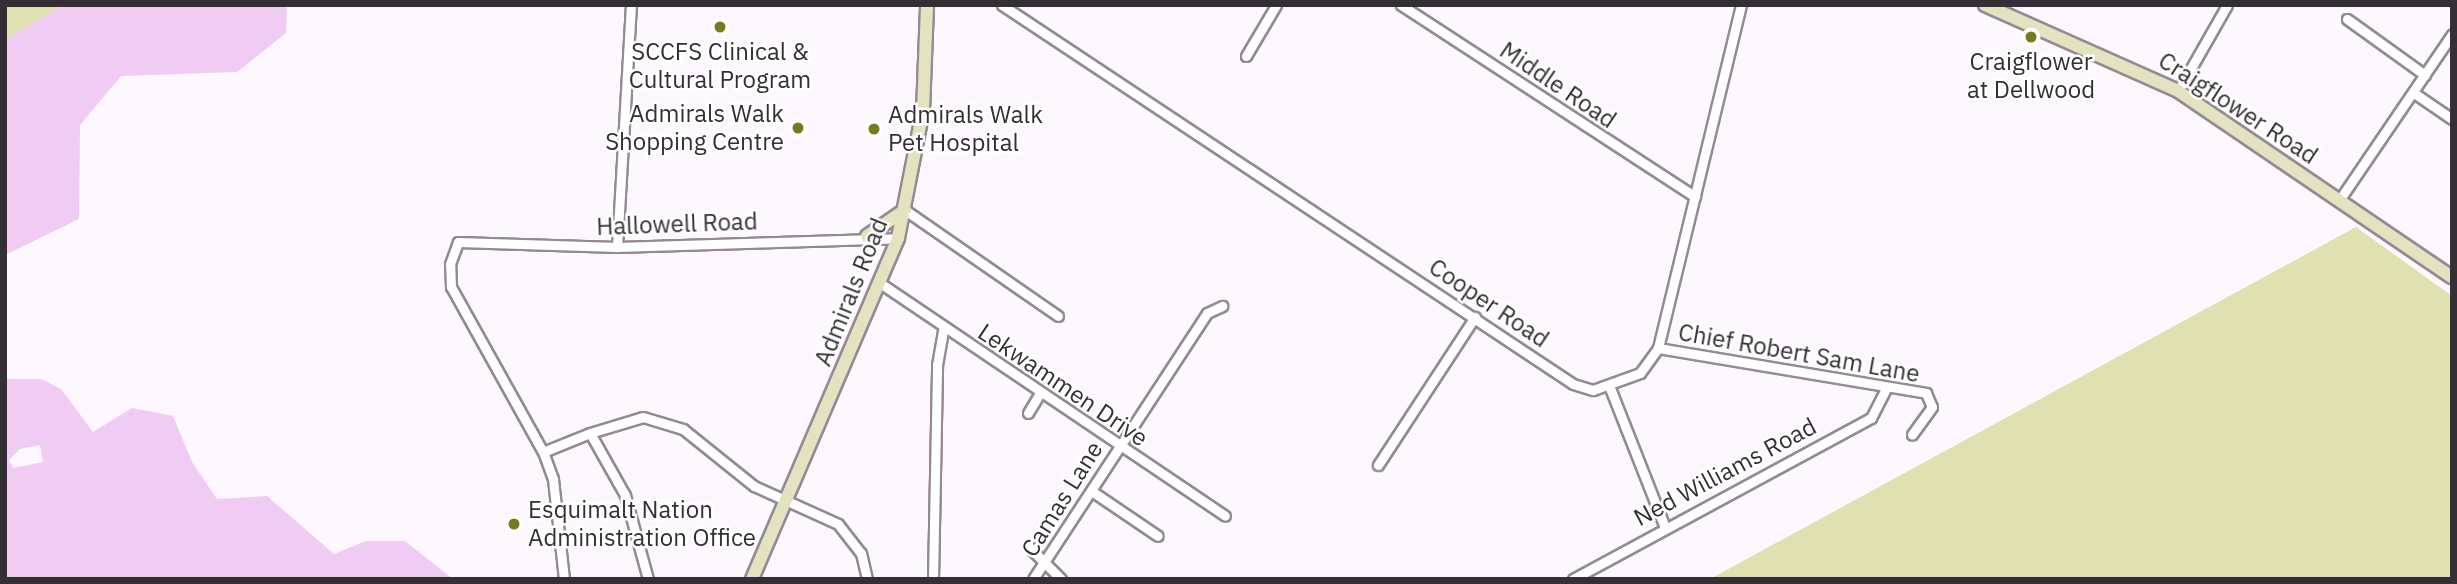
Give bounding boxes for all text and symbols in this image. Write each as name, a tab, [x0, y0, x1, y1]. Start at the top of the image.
marker: SCCFS Clinical & Cultural Program	[712, 19, 728, 35]
marker: Craigflower at Dellwood	[2023, 29, 2039, 45]
street label: Middle Road	[1494, 36, 1622, 134]
place label: SCCFS Clinical & Cultural Program	[629, 38, 811, 94]
street label: Craigflower Road	[2153, 46, 2323, 170]
place label: Craigflower at Dellwood	[1967, 48, 2095, 104]
place label: Admirals Walk Shopping Centre	[605, 100, 784, 156]
place label: Admirals Walk Pet Hospital	[888, 101, 1043, 157]
marker: Admirals Walk Shopping Centre	[790, 120, 806, 136]
marker: Admirals Walk Pet Hospital	[866, 121, 882, 137]
street label: Hallowell Road	[596, 207, 758, 241]
street label: Admirals Road	[808, 214, 894, 370]
street label: Cooper Road	[1424, 252, 1554, 354]
street label: Lekwammen Drive	[973, 318, 1153, 452]
street label: Chief Robert Sam Lane	[1676, 318, 1922, 388]
street label: Ned Williams Road	[1629, 412, 1821, 532]
street label: Camas Lane	[1015, 436, 1109, 562]
place label: Esquimalt Nation Administration Office	[528, 496, 756, 552]
marker: Esquimalt Nation Administration Office	[506, 516, 522, 532]

